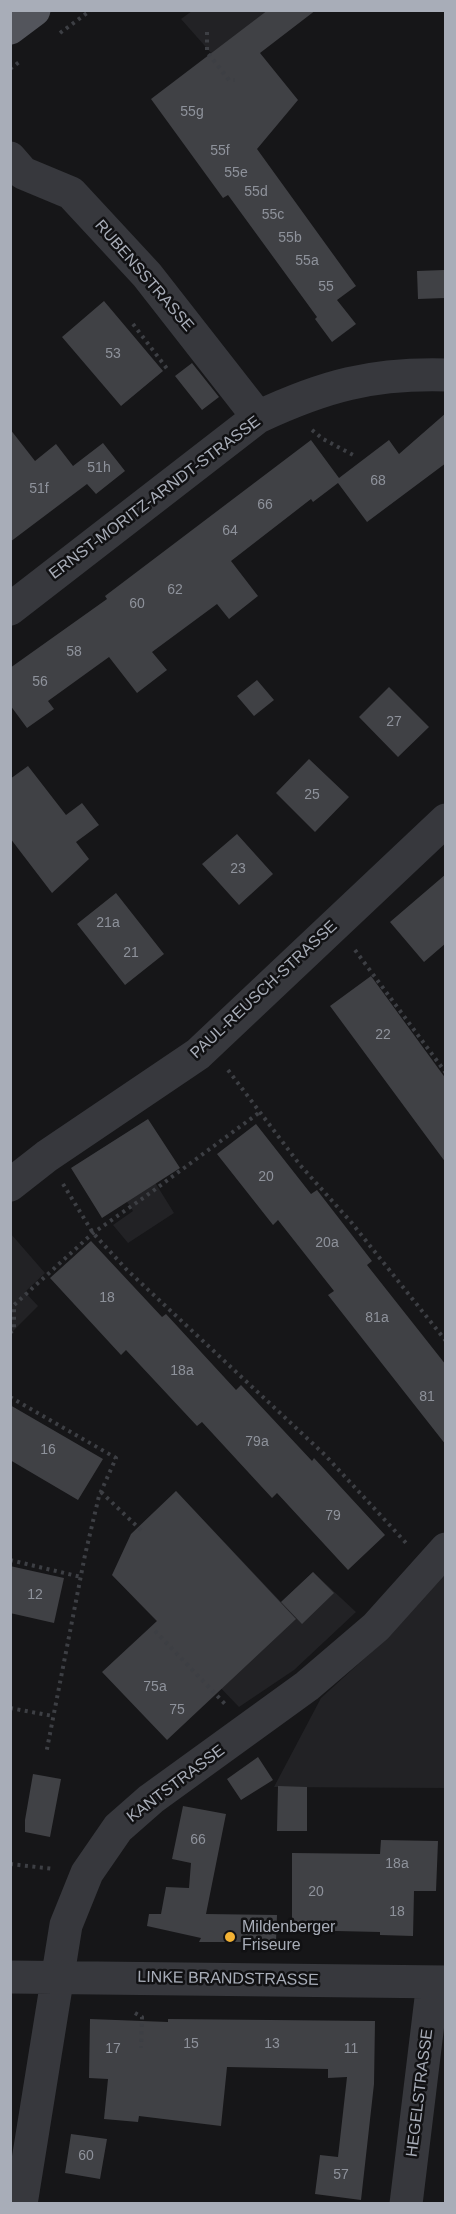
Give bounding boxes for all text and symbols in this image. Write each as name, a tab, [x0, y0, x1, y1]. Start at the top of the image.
house number: 55g	[180, 104, 204, 120]
house number: 55f	[210, 143, 230, 159]
house number: 55e	[224, 165, 248, 181]
house number: 55d	[244, 184, 268, 200]
house number: 55c	[262, 207, 284, 223]
street label: RUBENSSTRASSE	[90, 216, 198, 336]
house number: 55b	[278, 230, 302, 246]
house number: 55a	[295, 253, 319, 269]
house number: 55	[318, 279, 334, 295]
house number: 53	[105, 346, 121, 362]
street label: ERNST-MORITZ-ARNDT-STRASSE	[46, 412, 264, 584]
house number: 51h	[87, 460, 111, 476]
house number: 68	[370, 473, 386, 489]
house number: 51f	[29, 481, 49, 497]
house number: 66	[257, 497, 273, 513]
house number: 64	[222, 523, 238, 539]
house number: 62	[167, 582, 183, 598]
house number: 60	[129, 596, 145, 612]
house number: 58	[66, 644, 82, 660]
house number: 56	[32, 674, 48, 690]
house number: 27	[386, 714, 402, 730]
house number: 25	[304, 787, 320, 803]
house number: 23	[230, 861, 246, 877]
house number: 21a	[96, 915, 120, 931]
street label: PAUL-REUSCH-STRASSE	[187, 917, 341, 1063]
house number: 21	[123, 945, 139, 961]
house number: 22	[375, 1027, 391, 1043]
house number: 20	[258, 1169, 274, 1185]
house number: 20a	[315, 1235, 339, 1251]
house number: 18	[99, 1290, 115, 1306]
house number: 81a	[365, 1310, 389, 1326]
house number: 18a	[170, 1363, 194, 1379]
house number: 81	[419, 1389, 435, 1405]
house number: 79a	[245, 1434, 269, 1450]
house number: 16	[40, 1442, 56, 1458]
house number: 79	[325, 1508, 341, 1524]
house number: 12	[27, 1587, 43, 1603]
house number: 75a	[143, 1679, 167, 1695]
house number: 75	[169, 1702, 185, 1718]
street label: KANTSTRASSE	[123, 1741, 229, 1827]
house number: 66	[190, 1832, 206, 1848]
house number: 18a	[385, 1856, 409, 1872]
house number: 20	[308, 1884, 324, 1900]
house number: 18	[389, 1904, 405, 1920]
place label: Mildenberger Friseure	[242, 1918, 335, 1956]
marker: Mildenberger Friseure	[223, 1930, 237, 1944]
street label: LINKE BRANDSTRASSE	[137, 1968, 319, 1990]
street label: HEGELSTRASSE	[403, 2028, 437, 2158]
house number: 15	[183, 2036, 199, 2052]
house number: 13	[264, 2036, 280, 2052]
house number: 17	[105, 2041, 121, 2057]
house number: 11	[344, 2041, 358, 2057]
house number: 60	[78, 2148, 94, 2164]
house number: 57	[333, 2167, 349, 2183]

